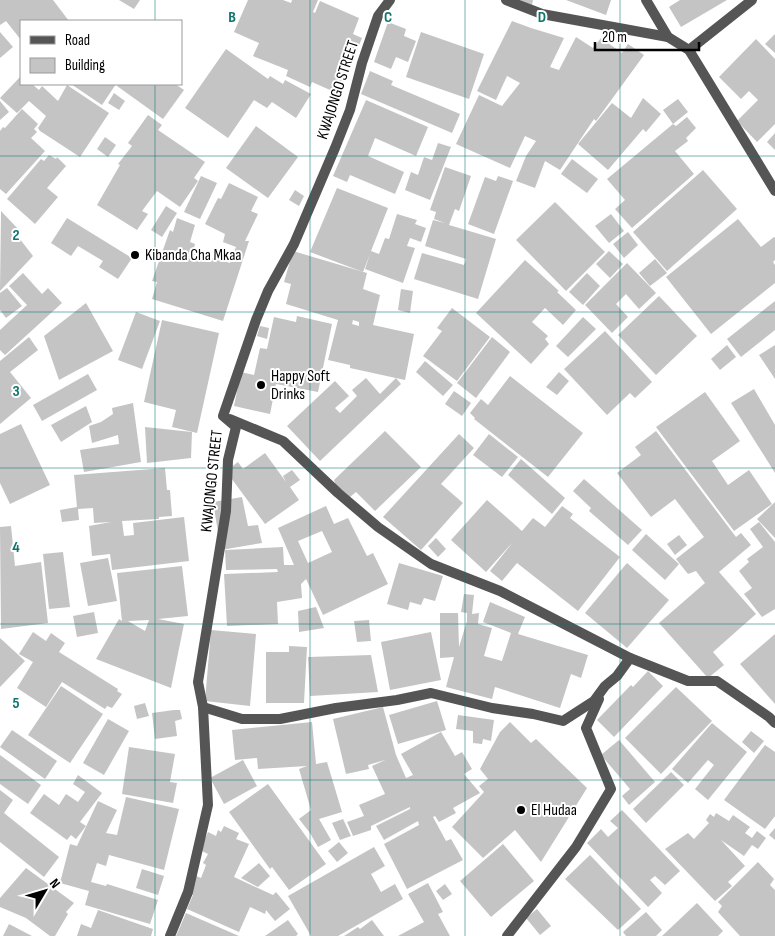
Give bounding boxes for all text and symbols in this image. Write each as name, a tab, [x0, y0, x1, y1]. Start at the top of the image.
text: B	[228, 8, 236, 27]
text: C	[384, 8, 392, 27]
text: D	[538, 8, 546, 27]
legend	[20, 20, 182, 85]
scale bar	[595, 20, 699, 52]
text: 20 m	[602, 28, 627, 47]
text: Road	[65, 31, 90, 50]
street label: KWAJONGO STREET	[313, 38, 363, 142]
text: Building	[65, 56, 105, 75]
text: 2	[12, 226, 20, 245]
place label: Kibanda Cha Mkaa	[145, 246, 242, 265]
marker: Kibanda Cha Mkaa	[129, 249, 141, 261]
place label: Happy Soft Drinks	[271, 367, 330, 404]
marker: Happy Soft Drinks	[255, 379, 267, 391]
text: 3	[12, 382, 20, 401]
street label: KWAJONGO STREET	[197, 428, 227, 533]
text: 4	[12, 538, 20, 557]
text: 5	[12, 694, 20, 713]
place label: El Hudaa	[531, 801, 577, 820]
marker: El Hudaa	[515, 804, 527, 816]
north arrow	[20, 866, 70, 916]
text: N	[46, 875, 64, 891]

